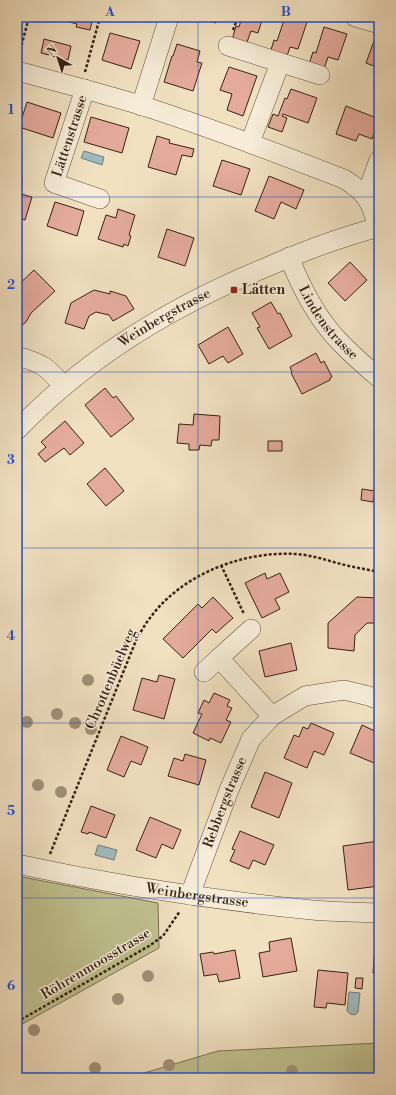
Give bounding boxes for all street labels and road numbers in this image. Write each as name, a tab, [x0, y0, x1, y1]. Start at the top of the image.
street label: Lättenstrasse	[48, 93, 92, 179]
street label: Lindenstrasse	[294, 283, 362, 364]
street label: Weinbergstrasse	[114, 285, 214, 352]
street label: Chrottenbüelweg	[82, 625, 141, 732]
street label: Rebbergstrasse	[199, 754, 251, 851]
street label: Weinbergstrasse	[143, 879, 250, 912]
street label: Röhrenmoosstrasse	[38, 924, 154, 1004]

